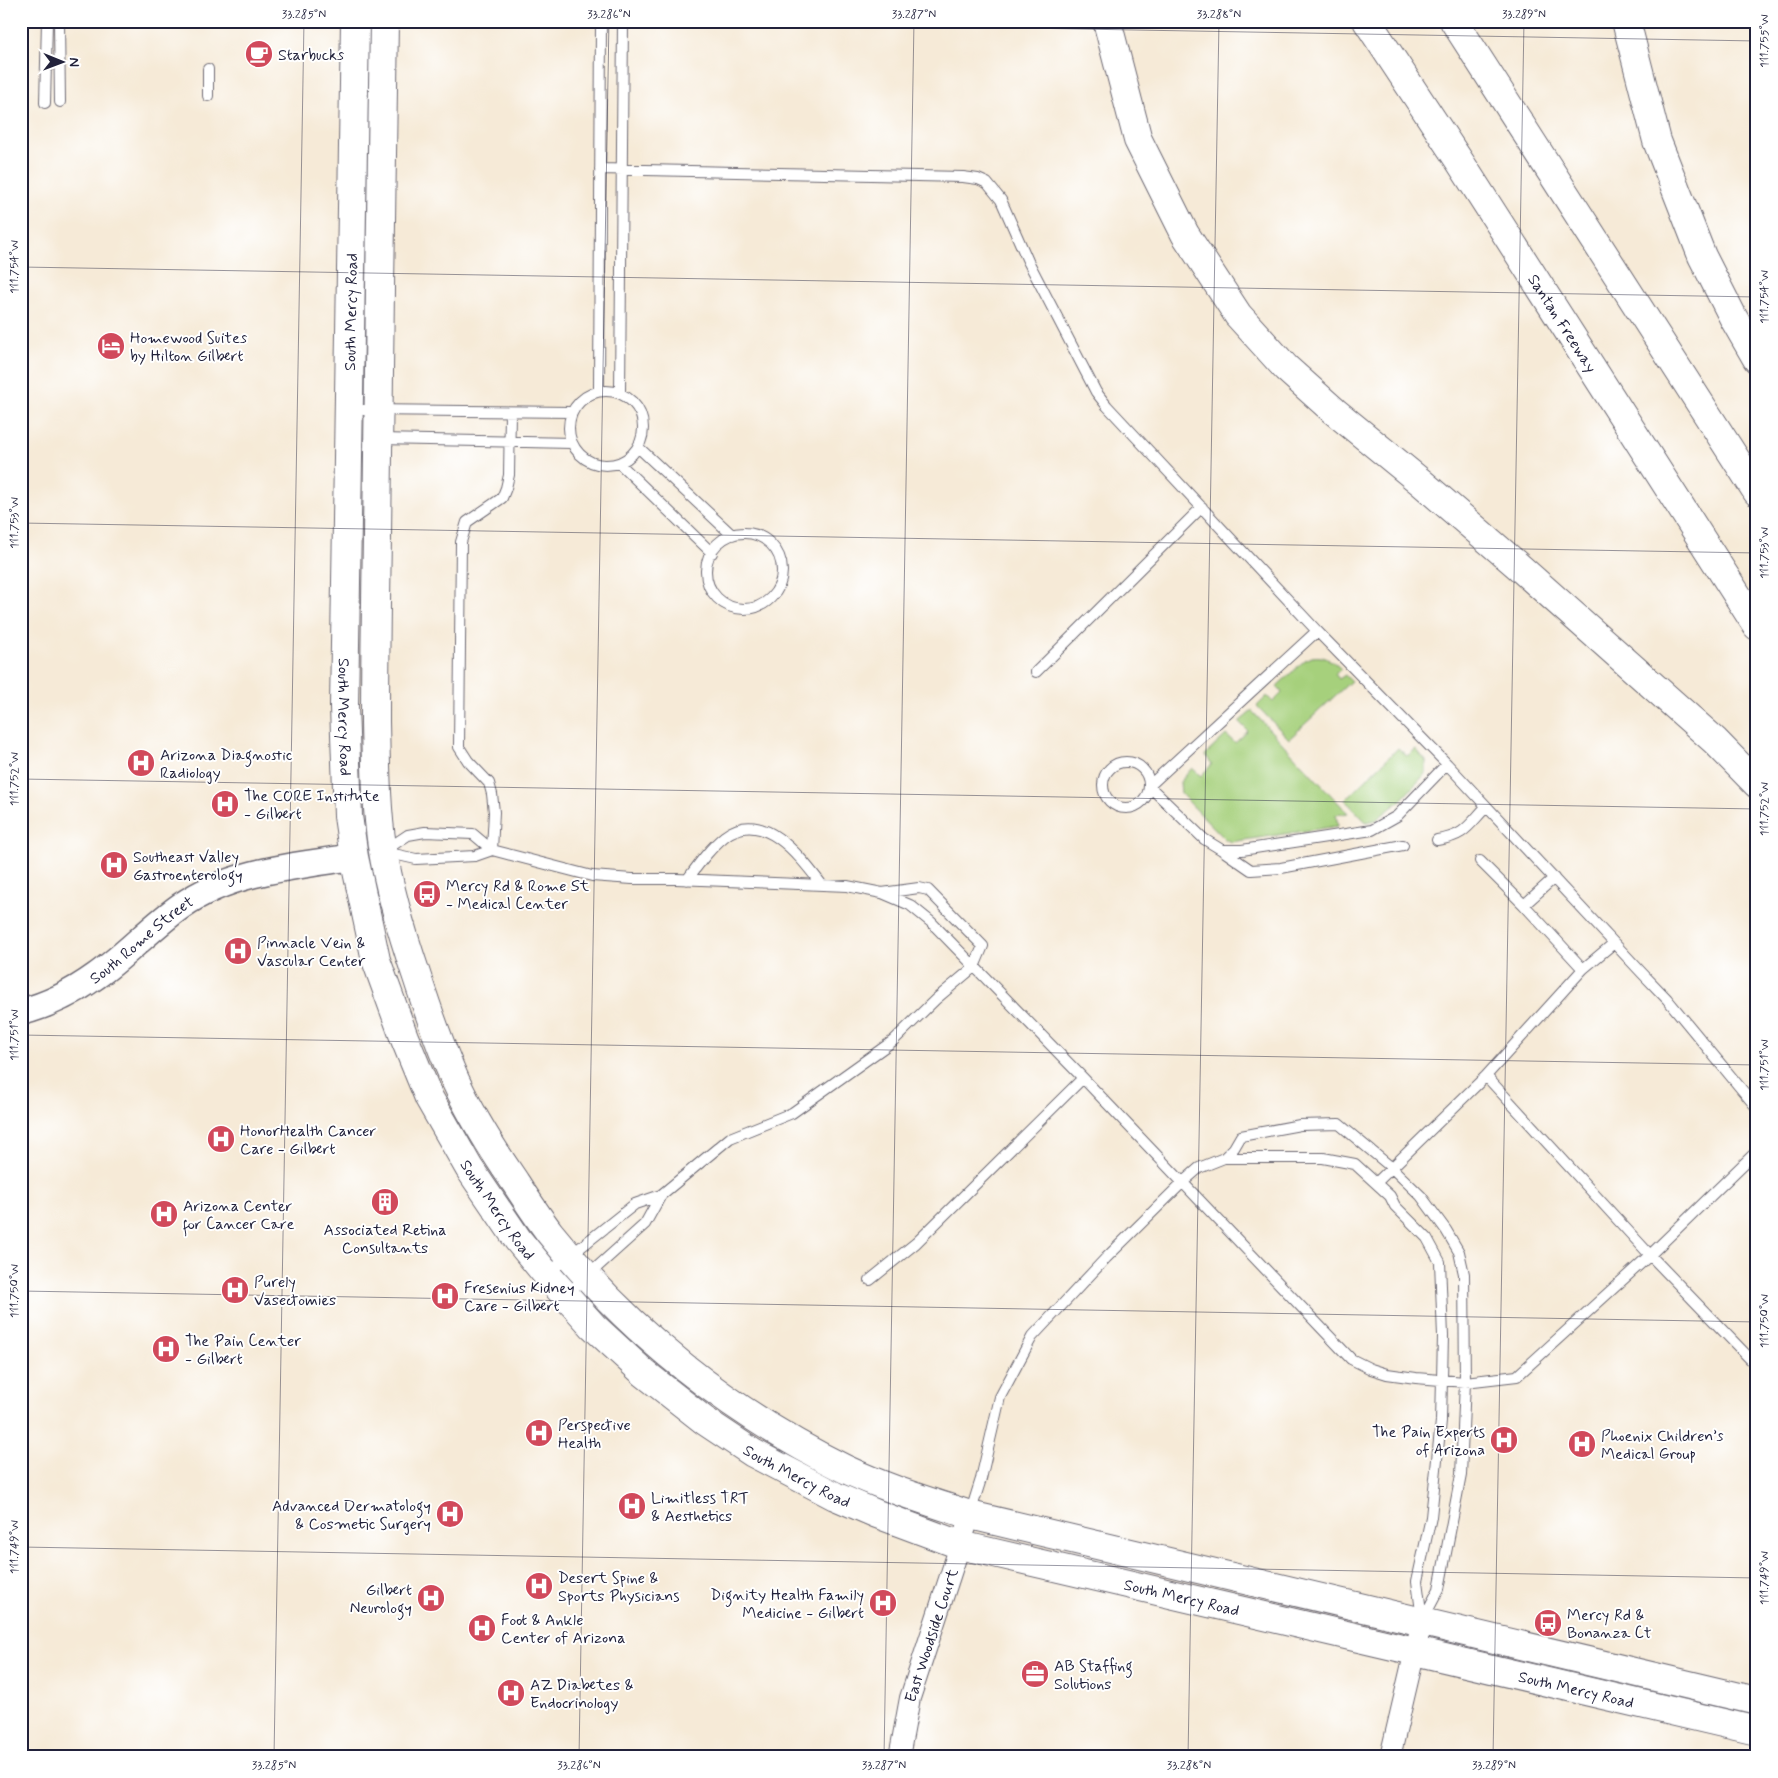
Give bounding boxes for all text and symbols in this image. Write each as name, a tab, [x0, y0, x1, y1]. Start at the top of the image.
text: 33.285°N	[282, 7, 326, 23]
text: 33.286°N	[587, 7, 631, 23]
text: 33.287°N	[892, 7, 936, 23]
text: 33.288°N	[1197, 7, 1241, 23]
text: 33.289°N	[1502, 7, 1546, 23]
text: 111.755°W	[1757, 14, 1773, 68]
north arrow	[38, 38, 88, 88]
cafe icon: Starbucks	[244, 39, 274, 69]
place label: Starbucks	[278, 45, 344, 66]
text: N	[65, 57, 83, 67]
text: 111.754°W	[7, 240, 23, 294]
street label: South Mercy Road	[340, 253, 363, 371]
street label: Santan Freeway	[1522, 270, 1601, 377]
text: 111.754°W	[1757, 270, 1773, 324]
place label: Homewood Suites by Hilton Gilbert	[130, 328, 247, 367]
hotel icon: Homewood Suites by Hilton Gilbert	[96, 331, 126, 361]
text: 111.753°W	[7, 497, 23, 549]
text: 111.753°W	[1757, 527, 1773, 579]
street label: South Mercy Road	[332, 658, 356, 776]
place label: Arizona Diagnostic Radiology	[160, 745, 293, 784]
hospital icon: Arizona Diagnostic Radiology	[126, 748, 156, 778]
text: 111.752°W	[7, 752, 23, 806]
text: 111.752°W	[1757, 782, 1773, 836]
place label: The CORE Institute - Gilbert	[244, 786, 380, 825]
hospital icon: The CORE Institute - Gilbert	[210, 789, 240, 819]
place label: Southeast Valley Gastroenterology	[133, 847, 243, 887]
hospital icon: Southeast Valley Gastroenterology	[99, 850, 129, 880]
place label: Mercy Rd & Rome St - Medical Center	[446, 876, 590, 915]
bus stop icon: Mercy Rd & Rome St - Medical Center	[412, 879, 442, 909]
street label: South Rome Street	[86, 891, 198, 989]
place label: Pinnacle Vein & Vascular Center	[257, 933, 366, 972]
hospital icon: Pinnacle Vein & Vascular Center	[223, 936, 253, 966]
text: 111.751°W	[7, 1009, 23, 1061]
text: 111.751°W	[1757, 1039, 1773, 1091]
place label: HonorHealth Cancer Care - Gilbert	[240, 1121, 377, 1160]
hospital icon: HonorHealth Cancer Care - Gilbert	[206, 1124, 236, 1154]
street label: South Mercy Road	[454, 1156, 539, 1265]
building icon: Associated Retina Consultants	[370, 1187, 400, 1217]
place label: Arizona Center for Cancer Care	[183, 1196, 294, 1237]
hospital icon: Arizona Center for Cancer Care	[149, 1199, 179, 1229]
place label: Associated Retina Consultants	[324, 1220, 446, 1259]
text: 111.750°W	[7, 1264, 23, 1318]
place label: Purely Vasectomies	[254, 1272, 336, 1311]
hospital icon: Purely Vasectomies	[220, 1275, 250, 1305]
place label: Fresenius Kidney Care - Gilbert	[464, 1278, 575, 1317]
hospital icon: Fresenius Kidney Care - Gilbert	[430, 1281, 460, 1311]
text: 111.750°W	[1757, 1294, 1773, 1348]
place label: The Pain Center - Gilbert	[185, 1331, 301, 1370]
hospital icon: The Pain Center - Gilbert	[151, 1334, 181, 1364]
place label: Perspective Health	[558, 1415, 631, 1454]
hospital icon: Perspective Health	[524, 1418, 554, 1448]
place label: The Pain Experts of Arizona	[1372, 1422, 1485, 1461]
hospital icon: The Pain Experts of Arizona	[1489, 1425, 1519, 1455]
place label: Phoenix Children’s Medical Group	[1601, 1426, 1724, 1465]
hospital icon: Phoenix Children’s Medical Group	[1567, 1429, 1597, 1459]
street label: South Mercy Road	[739, 1440, 853, 1513]
place label: Limitless TRT & Aesthetics	[651, 1488, 749, 1527]
hospital icon: Limitless TRT & Aesthetics	[617, 1491, 647, 1521]
place label: Advanced Dermatology & Cosmetic Surgery	[272, 1496, 431, 1535]
hospital icon: Advanced Dermatology & Cosmetic Surgery	[435, 1499, 465, 1529]
text: 111.749°W	[7, 1520, 23, 1574]
text: 111.749°W	[1757, 1551, 1773, 1605]
street label: East Woodside Court	[900, 1566, 964, 1705]
place label: Desert Spine & Sports Physicians	[558, 1568, 680, 1607]
hospital icon: Desert Spine & Sports Physicians	[524, 1571, 554, 1601]
street label: South Mercy Road	[1122, 1575, 1241, 1622]
place label: Gilbert Neurology	[350, 1580, 412, 1620]
hospital icon: Gilbert Neurology	[416, 1583, 446, 1613]
place label: Dignity Health Family Medicine - Gilbert	[710, 1585, 864, 1624]
hospital icon: Dignity Health Family Medicine - Gilbert	[868, 1588, 898, 1618]
place label: Mercy Rd & Bonanza Ct	[1567, 1605, 1652, 1644]
bus stop icon: Mercy Rd & Bonanza Ct	[1533, 1608, 1563, 1638]
place label: Foot & Ankle Center of Arizona	[501, 1610, 625, 1649]
hospital icon: Foot & Ankle Center of Arizona	[467, 1613, 497, 1643]
place label: AB Staffing Solutions	[1054, 1656, 1133, 1695]
office icon: AB Staffing Solutions	[1020, 1659, 1050, 1689]
street label: South Mercy Road	[1516, 1667, 1636, 1714]
place label: AZ Diabetes & Endocrinology	[530, 1675, 634, 1714]
hospital icon: AZ Diabetes & Endocrinology	[496, 1678, 526, 1708]
text: 33.285°N	[252, 1758, 296, 1774]
text: 33.286°N	[557, 1758, 601, 1774]
text: 33.287°N	[862, 1758, 906, 1774]
text: 33.288°N	[1167, 1758, 1211, 1774]
text: 33.289°N	[1472, 1758, 1516, 1774]

